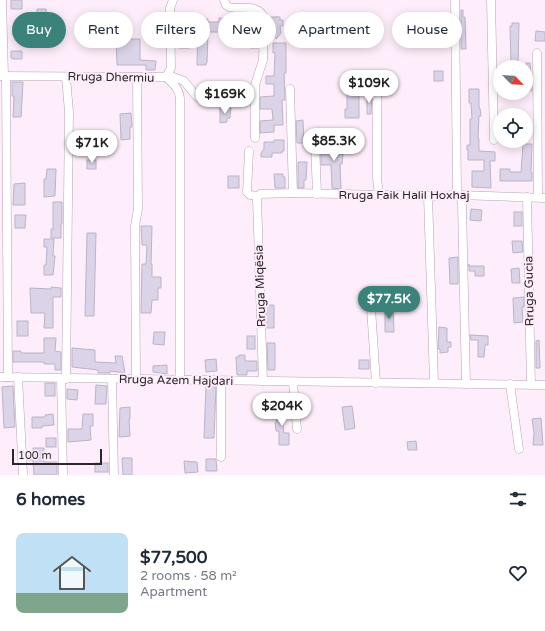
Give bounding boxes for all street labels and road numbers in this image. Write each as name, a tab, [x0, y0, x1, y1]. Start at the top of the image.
street label: Rruga Dhermiu	[67, 69, 155, 85]
street label: Rruga Faik Halil Hoxhaj	[338, 188, 470, 202]
street label: Rruga Miqësia	[252, 245, 268, 327]
street label: Rruga Gucia	[521, 256, 537, 326]
street label: Rruga Azem Hajdari	[119, 372, 233, 388]

